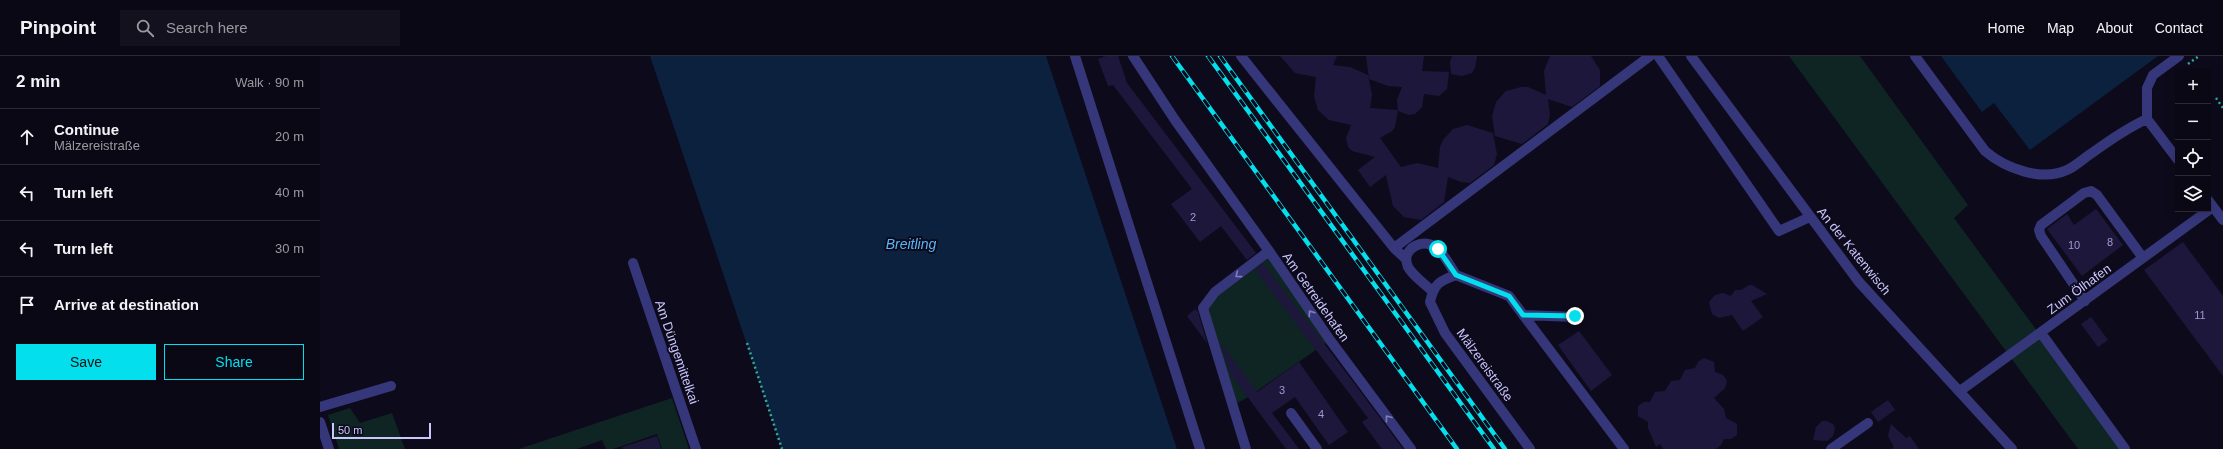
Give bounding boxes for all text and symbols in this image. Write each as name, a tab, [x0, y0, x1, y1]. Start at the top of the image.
search box	[120, 10, 400, 46]
text: Pinpoint	[20, 17, 96, 38]
icon: search	[134, 17, 156, 39]
text: Search here	[166, 19, 248, 36]
text: Home	[1988, 20, 2025, 36]
text: Map	[2047, 20, 2074, 36]
text: About	[2096, 20, 2133, 36]
text: Contact	[2155, 20, 2203, 36]
map controls	[2175, 68, 2211, 212]
button: +	[2175, 68, 2211, 104]
text: 2 min	[16, 72, 60, 91]
text: Walk · 90 m	[235, 75, 304, 90]
button: −	[2175, 104, 2211, 140]
text: Continue	[54, 121, 119, 138]
icon: ahead	[16, 126, 38, 148]
text: 20 m	[275, 129, 304, 144]
text: Mälzereistraße	[54, 138, 140, 153]
button: locate	[2175, 140, 2211, 176]
button: layers	[2175, 176, 2211, 212]
icon: left	[16, 182, 38, 204]
text: Turn left	[54, 184, 113, 201]
text: 40 m	[275, 185, 304, 200]
street label: An der Katenwisch	[1814, 204, 1894, 298]
house number: 2	[1190, 211, 1196, 223]
water label: Breitling	[886, 236, 936, 252]
house number: 8	[2107, 236, 2113, 248]
icon: left	[16, 238, 38, 260]
house number: 10	[2068, 239, 2080, 251]
text: Turn left	[54, 240, 113, 257]
route start	[1429, 240, 1447, 258]
text: 30 m	[275, 241, 304, 256]
street label: Am Getreidehafen	[1280, 249, 1352, 345]
street label: Zum Ölhafen	[2044, 261, 2114, 317]
one-way arrow	[1235, 270, 1242, 278]
icon: arrive	[16, 294, 38, 316]
text: Arrive at destination	[54, 296, 199, 313]
street label: Am Düngemittelkai	[652, 298, 702, 406]
route end	[1566, 307, 1584, 325]
house number: 11	[2194, 309, 2206, 321]
one-way arrow	[1308, 310, 1316, 317]
street label: Mälzereistraße	[1454, 326, 1516, 404]
button: Save	[16, 344, 156, 380]
button: Share	[164, 344, 304, 380]
house number: 3	[1279, 384, 1285, 396]
house number: 4	[1318, 408, 1324, 420]
one-way arrow	[1386, 415, 1393, 422]
scale bar	[332, 421, 431, 440]
text: 50 m	[338, 424, 362, 436]

